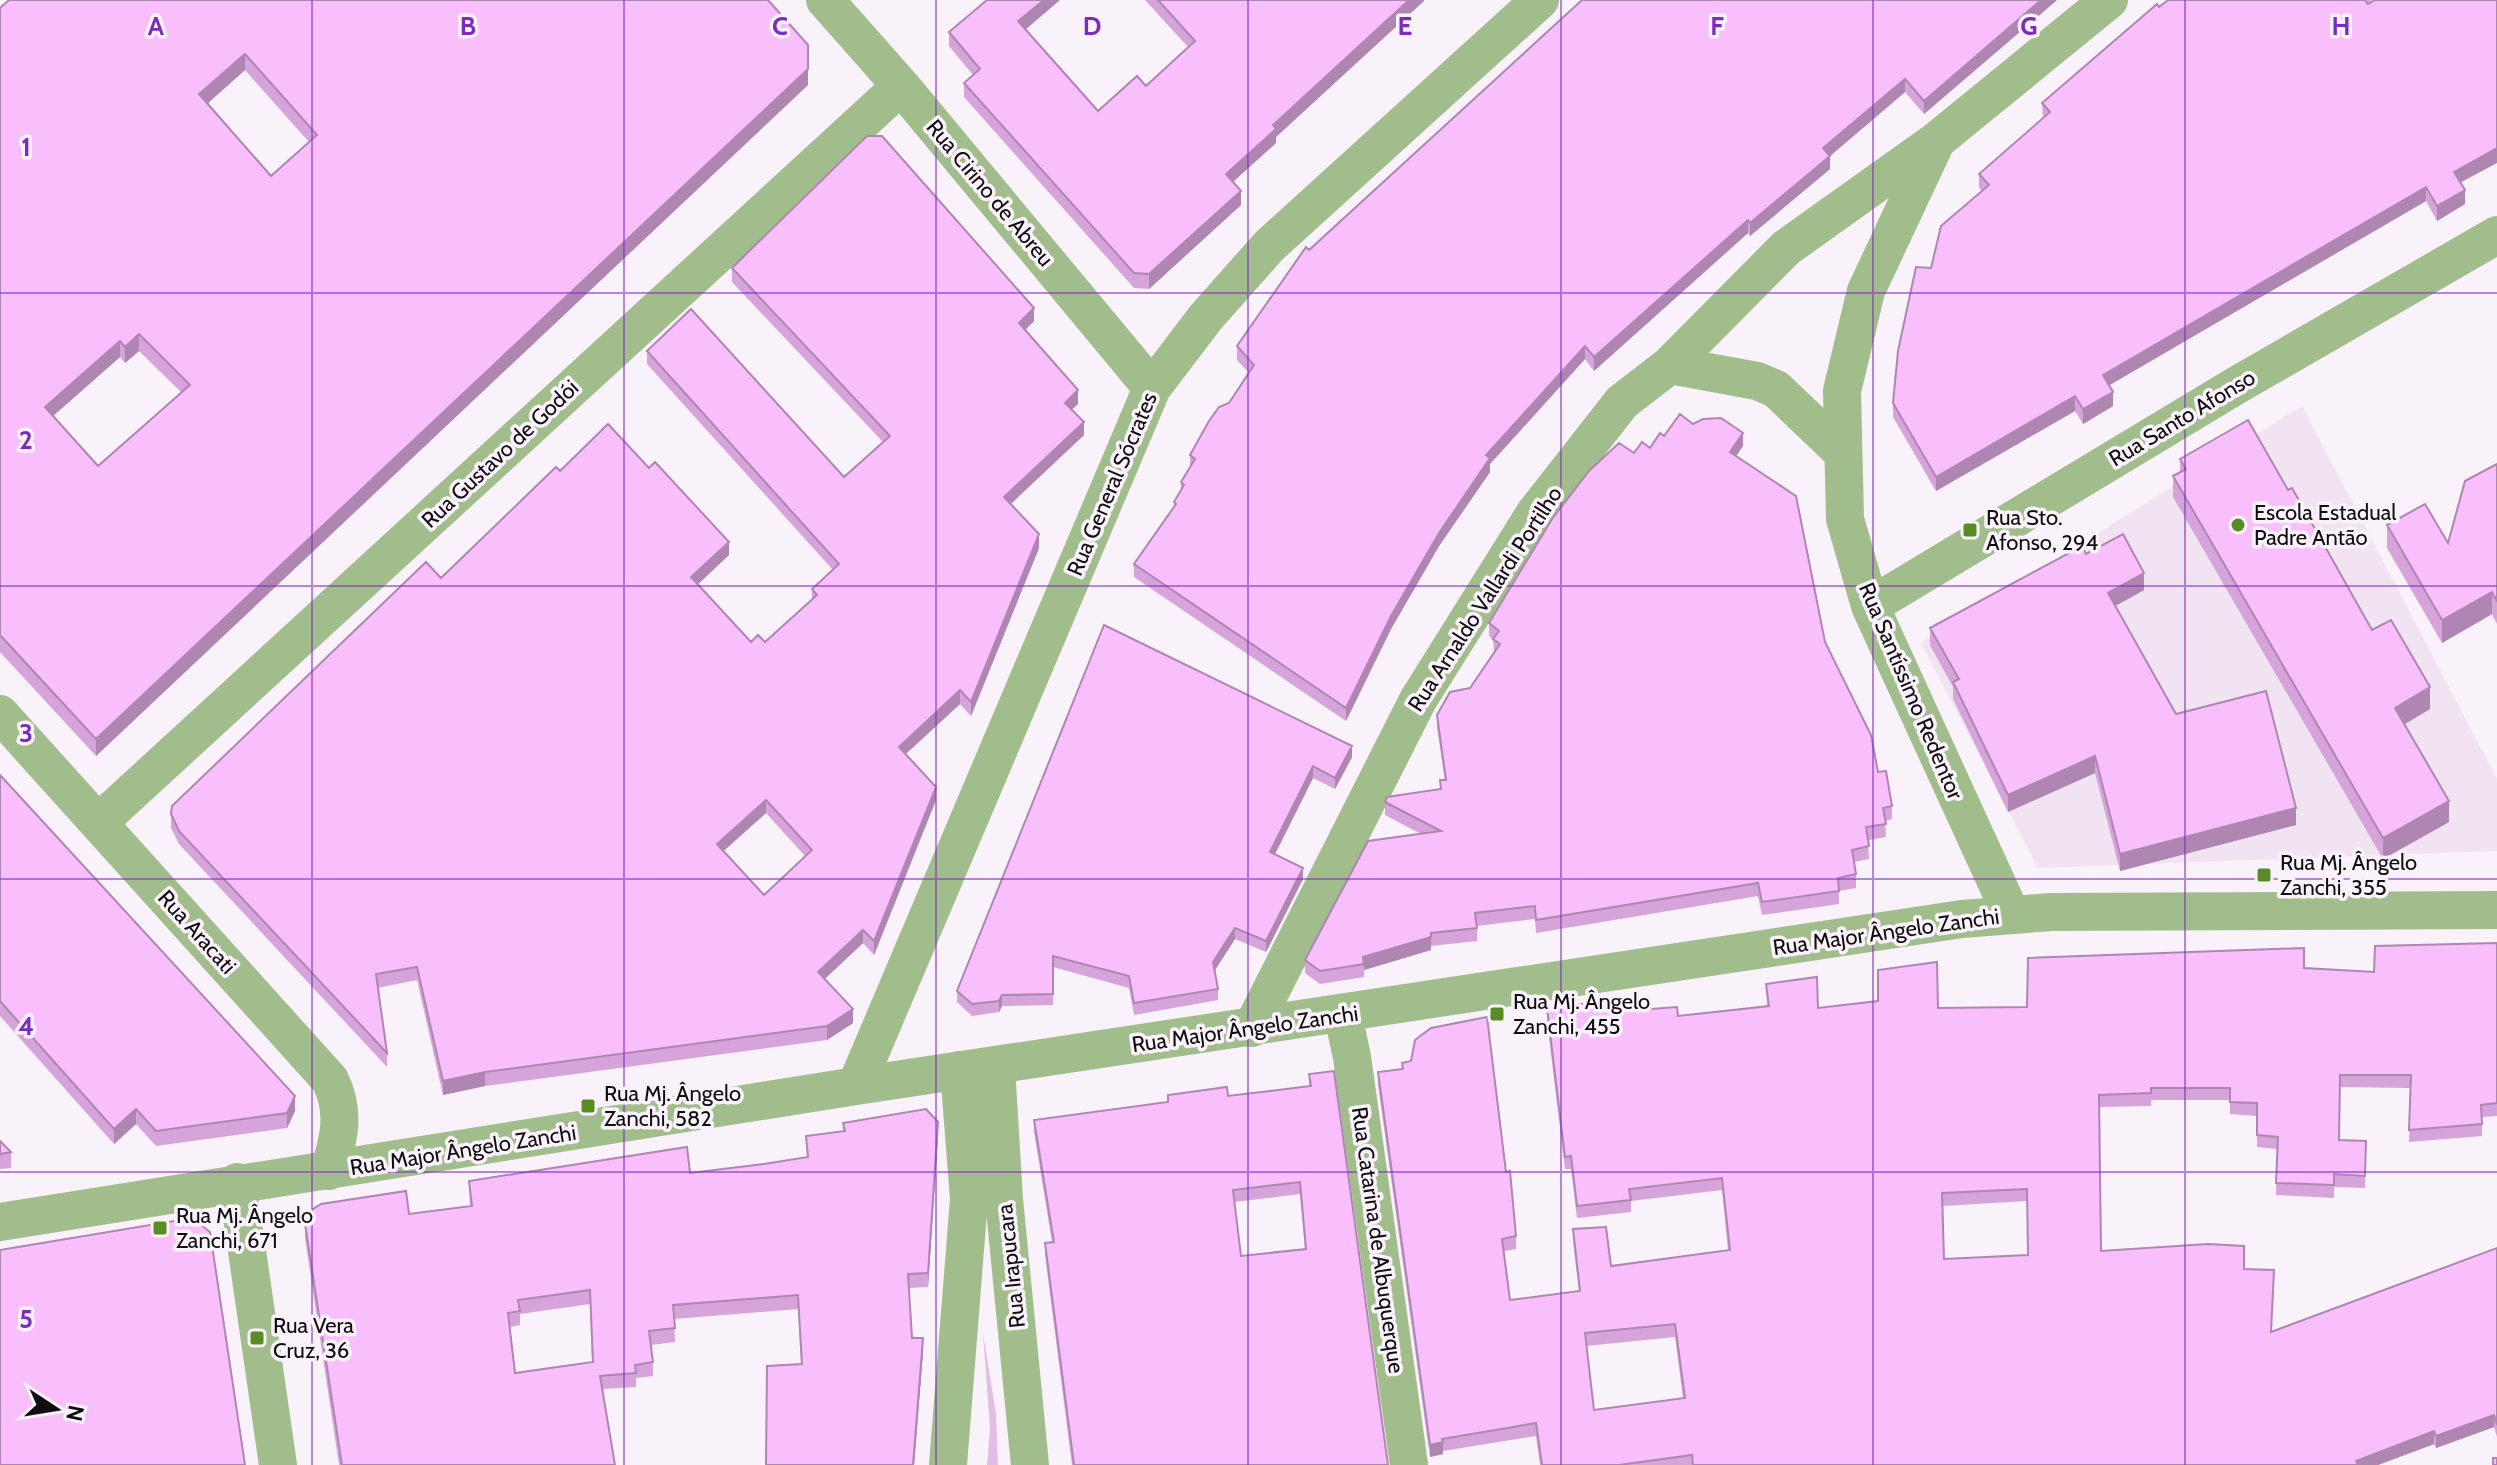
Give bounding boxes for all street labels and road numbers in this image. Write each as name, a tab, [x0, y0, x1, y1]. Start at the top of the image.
street label: Rua Cirino de Abreu	[921, 114, 1059, 272]
street label: Rua Santo Afonso	[2104, 364, 2260, 472]
street label: Rua Gustavo de Godói	[416, 374, 584, 534]
street label: Rua General Sócrates	[1061, 388, 1163, 580]
street label: Rua Arnaldo Vallardi Portilho	[1402, 481, 1568, 717]
street label: Rua Santíssimo Redentor	[1853, 579, 1969, 804]
street label: Rua Aracati	[152, 885, 242, 979]
street label: Rua Major Ângelo Zanchi	[1771, 903, 2001, 961]
street label: Rua Major Ângelo Zanchi	[1130, 1000, 1360, 1058]
street label: Rua Catarina de Albuquerque	[1346, 1105, 1410, 1375]
street label: Rua Major Ângelo Zanchi	[348, 1119, 578, 1181]
street label: Rua Irapucara	[991, 1202, 1031, 1329]

